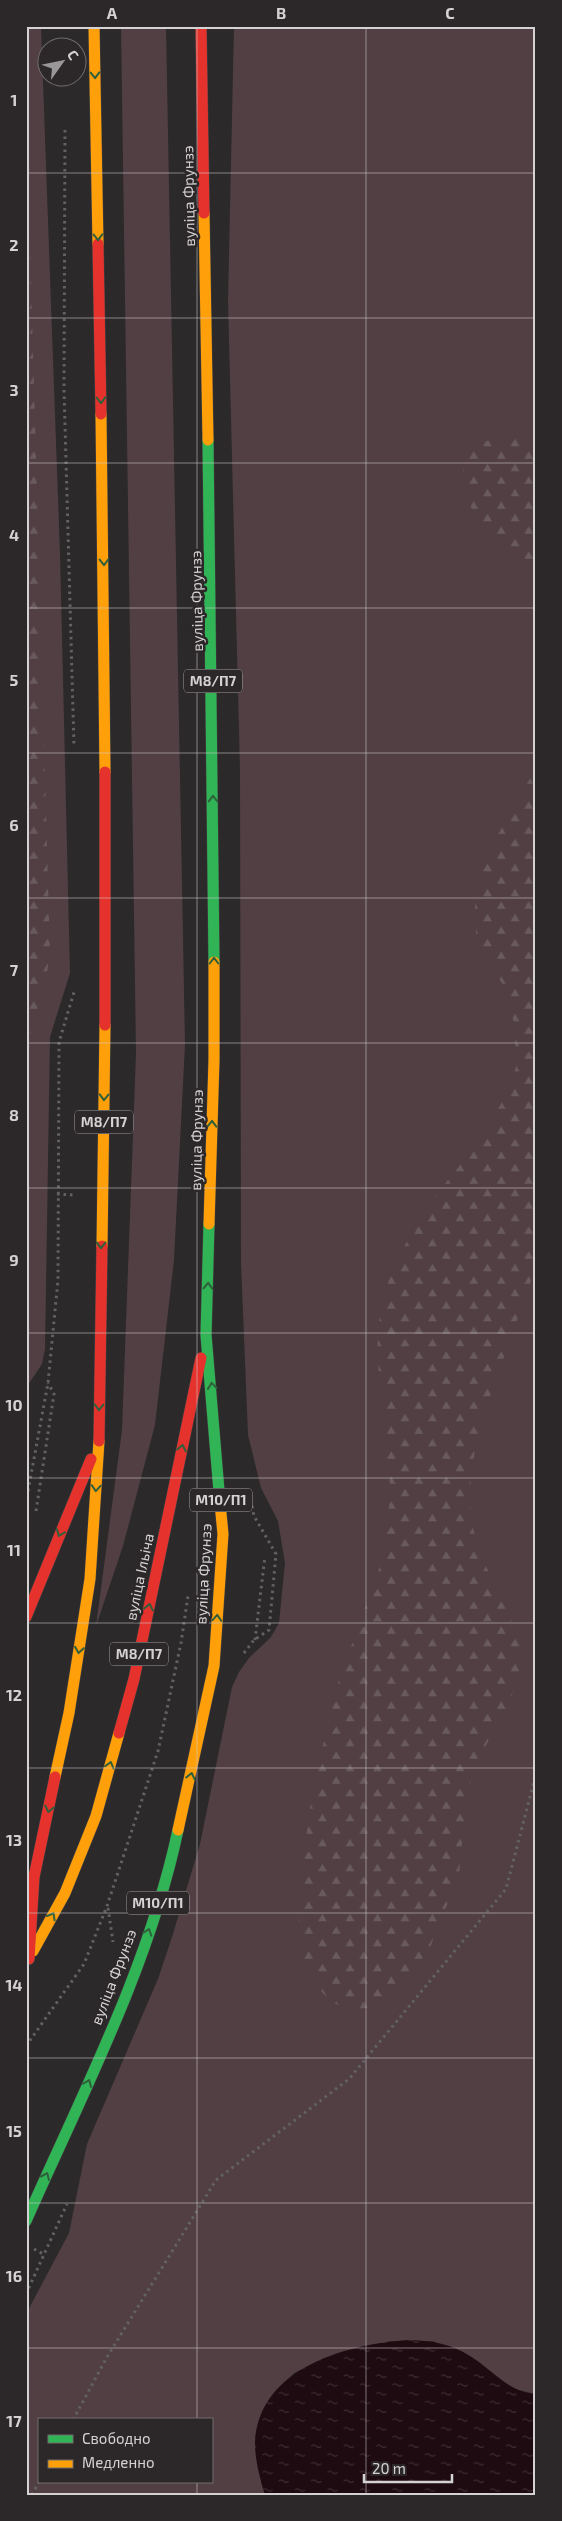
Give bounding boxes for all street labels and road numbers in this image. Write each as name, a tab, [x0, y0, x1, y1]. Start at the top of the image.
street label: вуліца Фрунзэ	[178, 145, 199, 247]
street label: вуліца Фрунзэ	[186, 550, 207, 652]
road number: М8/П7	[184, 669, 242, 692]
street label: вуліца Фрунзэ	[186, 1089, 207, 1191]
road number: М8/П7	[75, 1110, 133, 1134]
road number: М10/П1	[190, 1488, 252, 1512]
street label: вуліца Фрунзэ	[191, 1523, 216, 1625]
street label: вуліца Ільіча	[121, 1532, 158, 1622]
road number: М8/П7	[110, 1642, 168, 1666]
road number: М10/П1	[127, 1892, 189, 1915]
street label: вуліца Фрунзэ	[87, 1926, 141, 2027]

